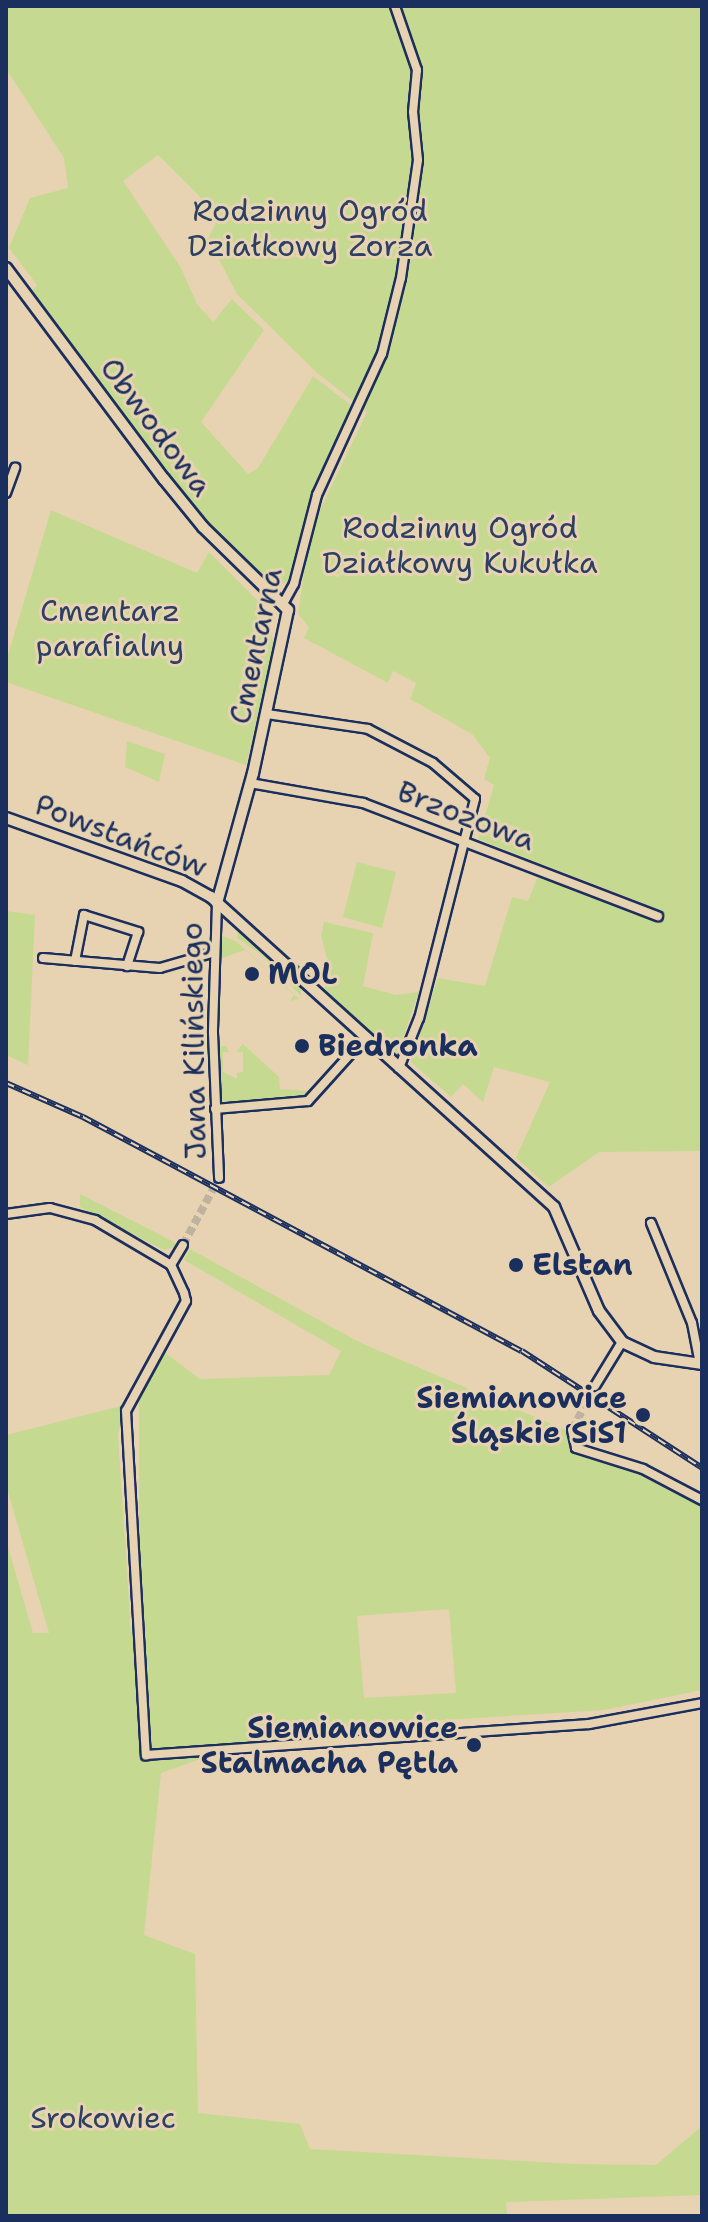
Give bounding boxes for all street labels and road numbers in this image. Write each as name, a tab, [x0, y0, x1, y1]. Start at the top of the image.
street label: Obwodowa	[92, 351, 220, 503]
street label: Cmentarna	[222, 565, 290, 727]
street label: Brzozowa	[392, 773, 540, 859]
street label: Powstańców	[30, 787, 212, 885]
street label: Jana Kilińskiego	[174, 922, 214, 1160]

